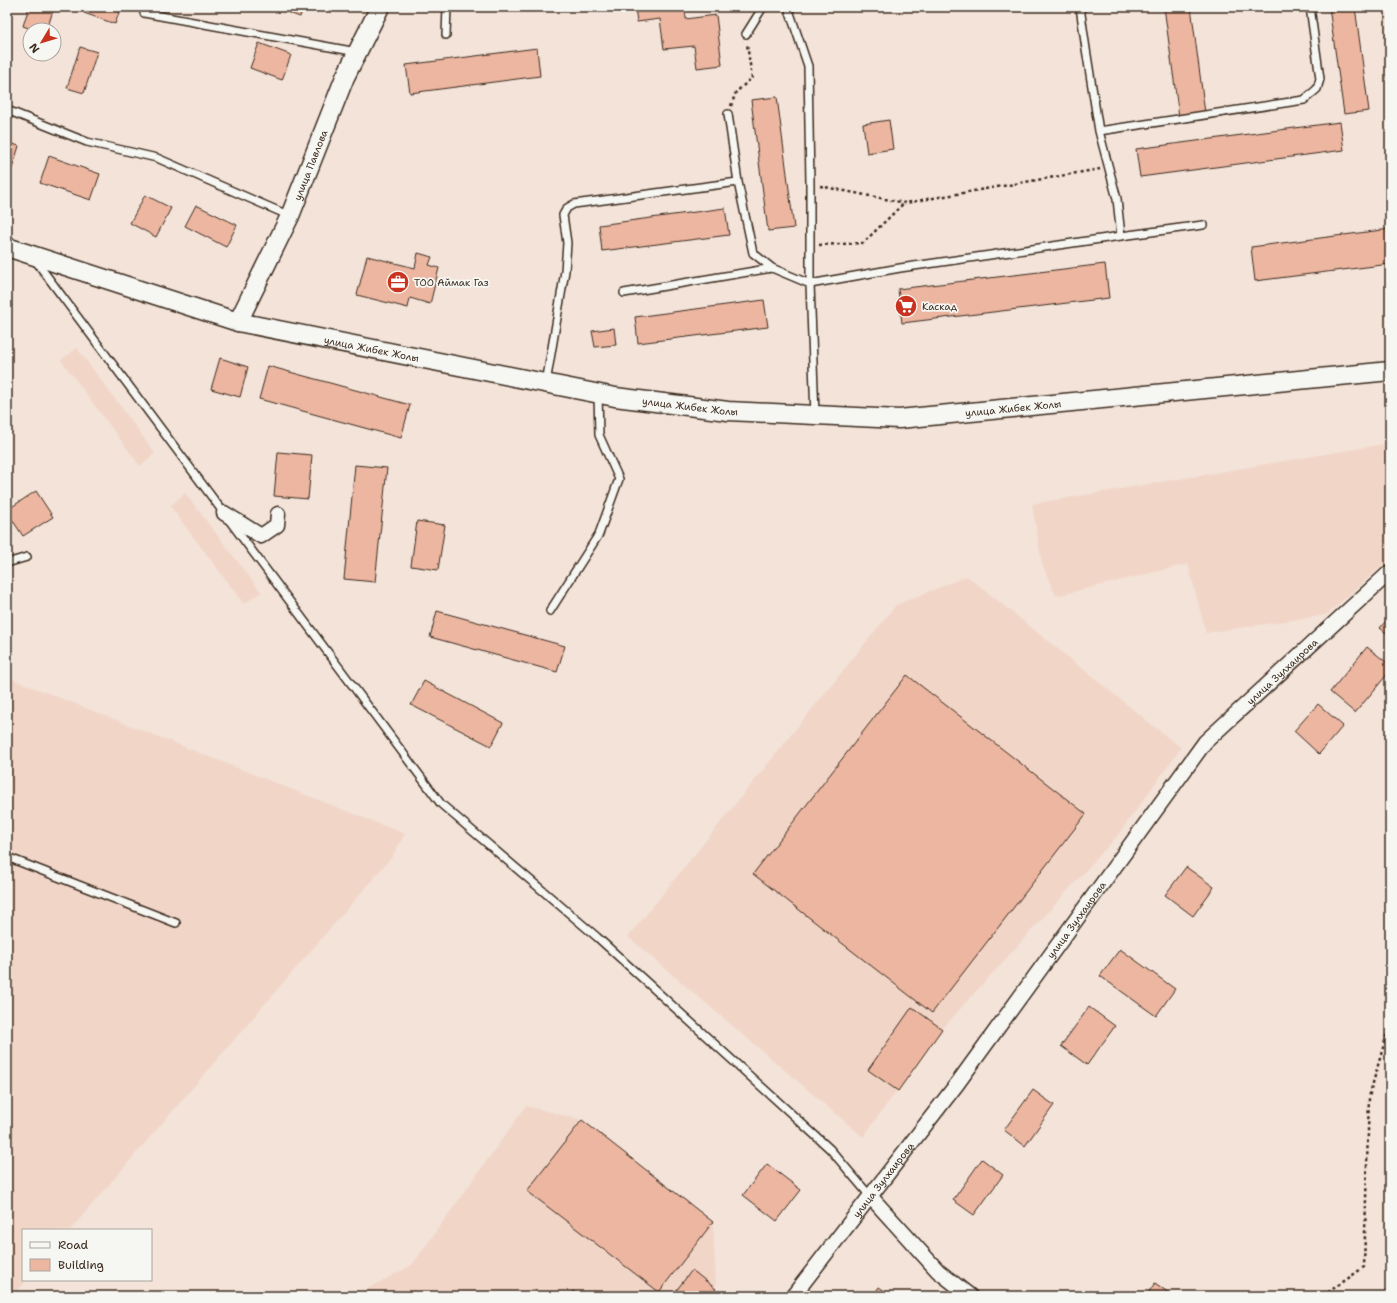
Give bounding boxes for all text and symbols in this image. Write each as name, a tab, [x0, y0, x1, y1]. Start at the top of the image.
north arrow	[22, 22, 62, 62]
text: N	[26, 40, 43, 56]
street label: улица Павлова	[291, 127, 331, 202]
office icon: ТОО Аймак Газ	[385, 269, 411, 295]
place label: ТОО Аймак Газ	[414, 276, 489, 289]
supermarket icon: Каскад	[893, 293, 919, 319]
place label: Каскад	[922, 300, 958, 313]
street label: улица Жибек Жолы	[323, 333, 420, 365]
street label: улица Жибек Жолы	[641, 394, 738, 418]
street label: улица Жибек Жолы	[965, 397, 1062, 419]
street label: улица Зулхаирова	[1244, 635, 1321, 708]
street label: улица Зулхаирова	[1044, 878, 1109, 961]
street label: улица Зулхаирова	[850, 1139, 917, 1220]
legend	[22, 1229, 152, 1281]
text: Road	[58, 1237, 89, 1253]
text: Building	[58, 1257, 104, 1273]

